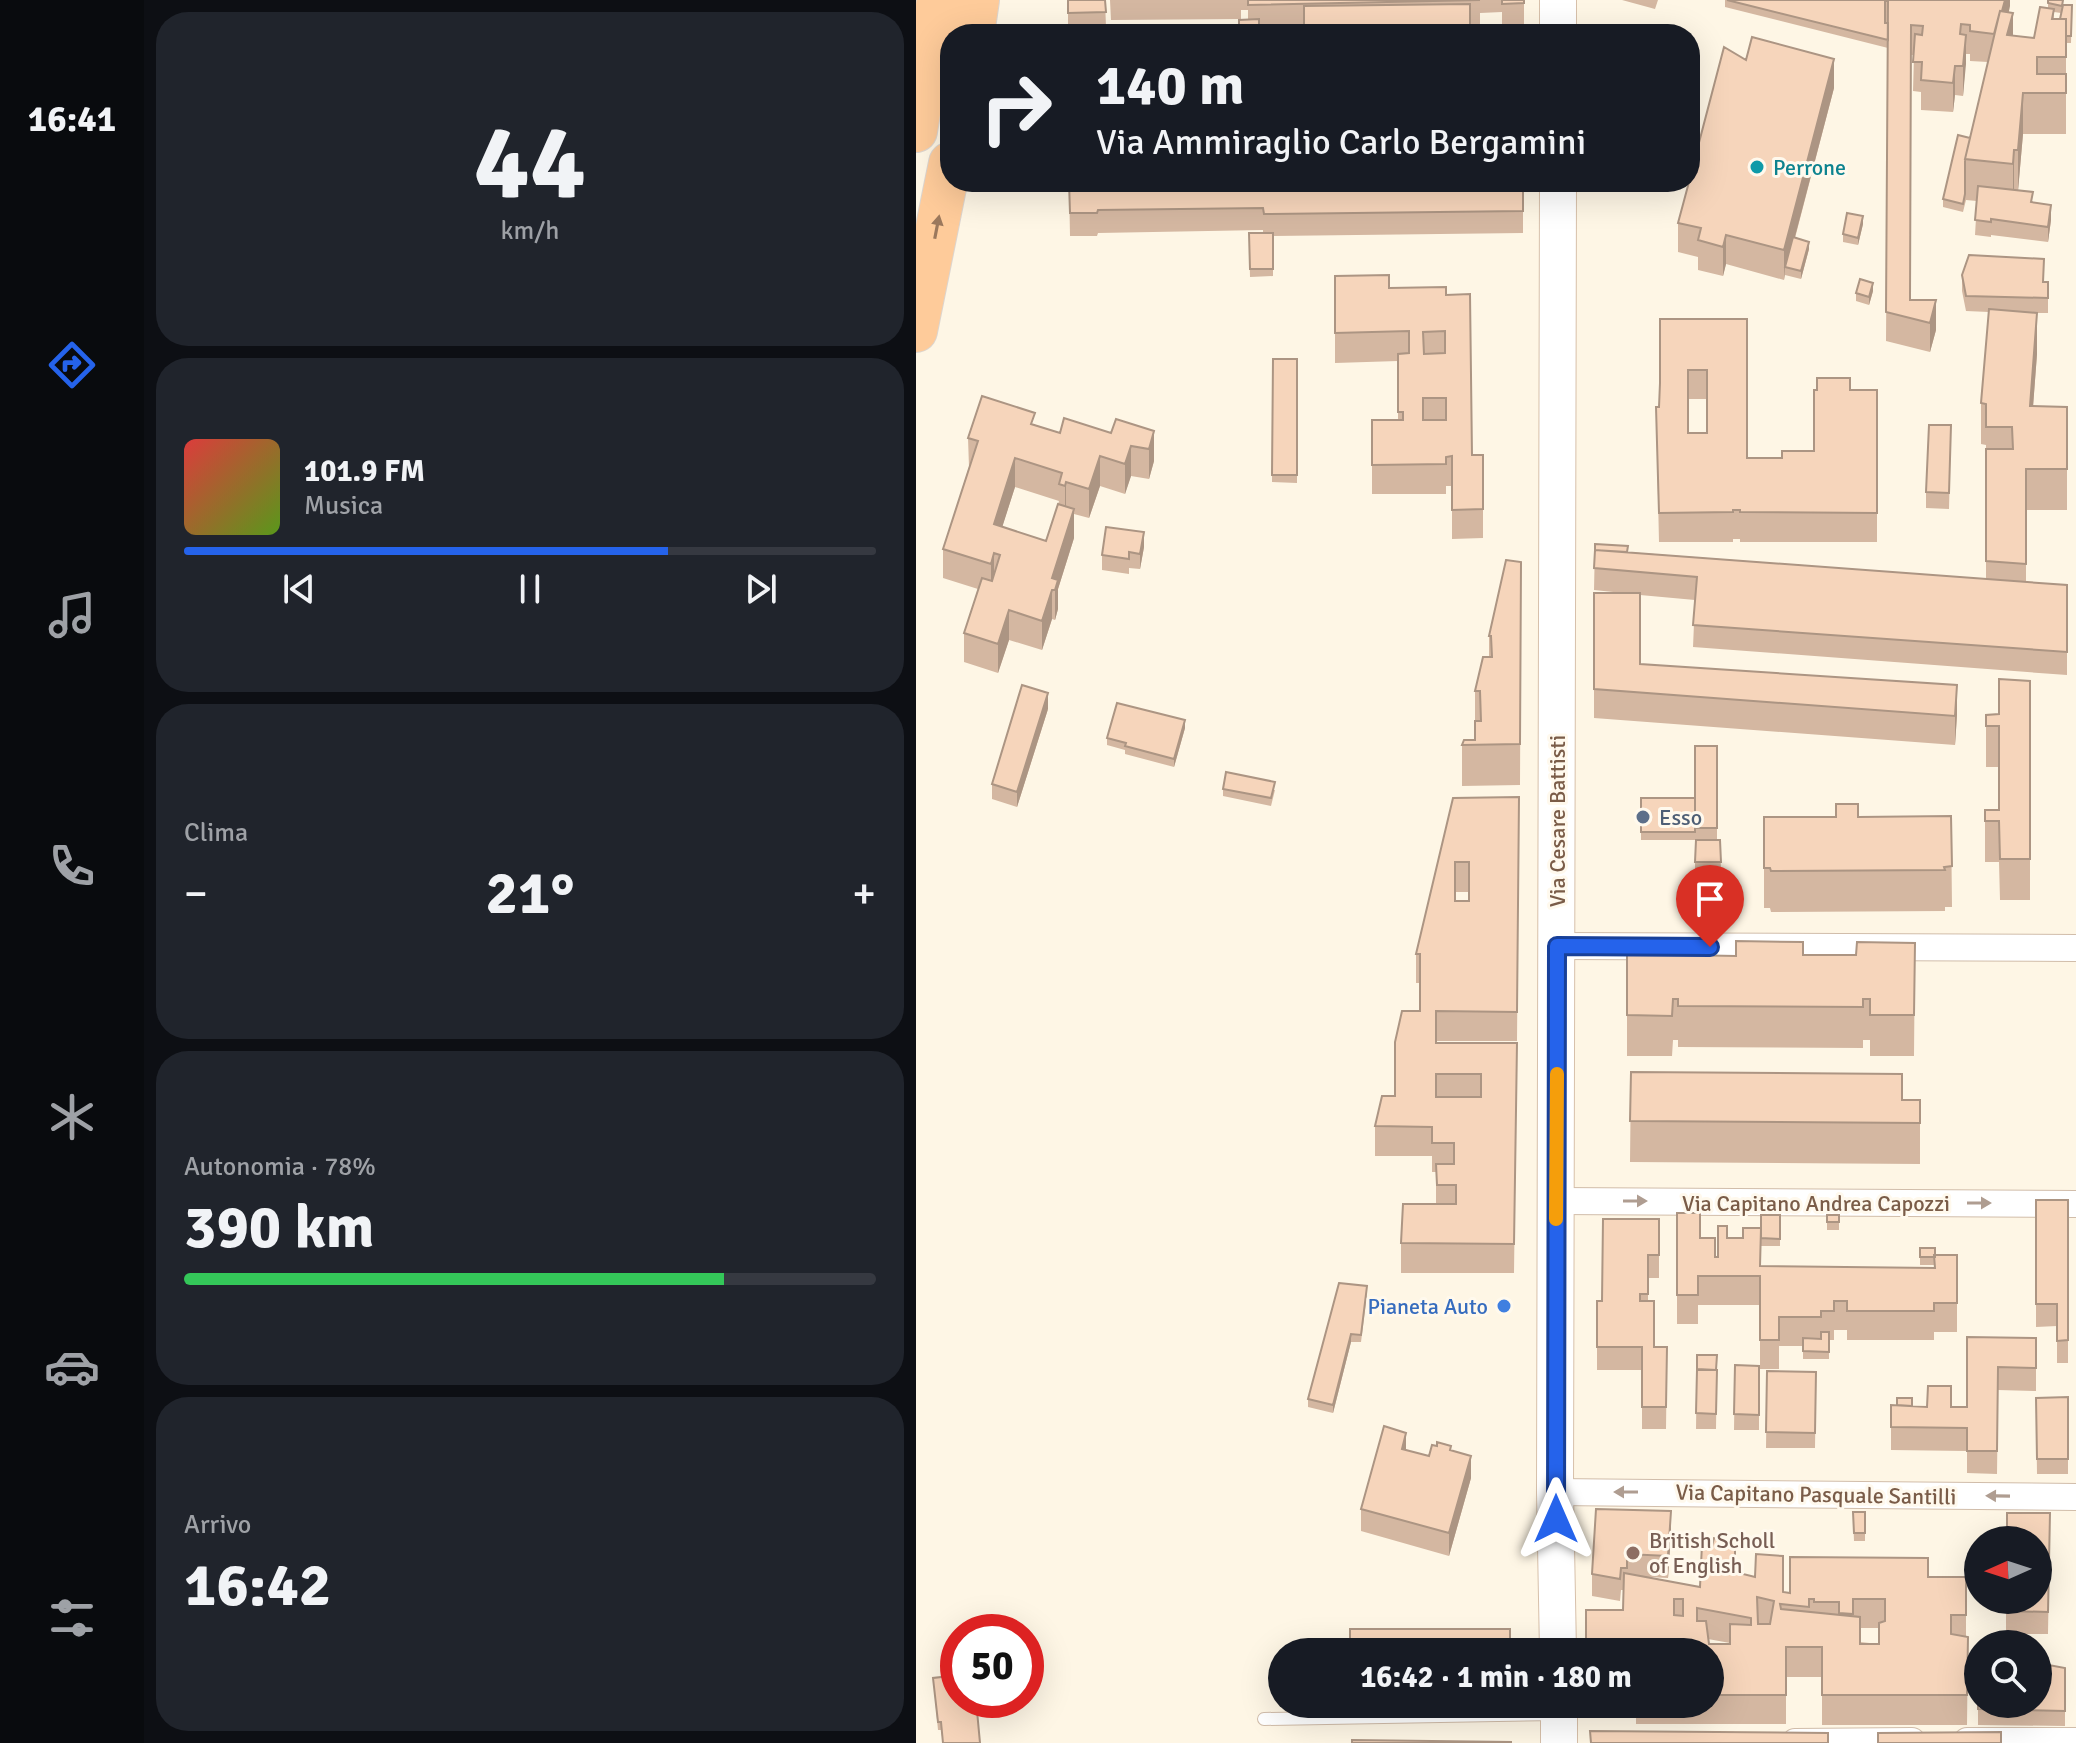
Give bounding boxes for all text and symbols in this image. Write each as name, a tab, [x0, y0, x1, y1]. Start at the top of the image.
text: 140 m	[1096, 51, 1244, 120]
icon: right	[964, 56, 1068, 160]
text: 16:41	[28, 97, 116, 142]
text: 44	[474, 99, 586, 227]
text: Via Ammiraglio Carlo Bergamini	[1096, 120, 1586, 165]
place label: Perrone	[1773, 154, 1846, 181]
marker: Perrone	[1748, 158, 1766, 176]
text: km/h	[501, 215, 559, 247]
one-way arrow	[931, 215, 944, 240]
icon: directions	[44, 337, 100, 393]
text: 101.9 FM	[304, 453, 425, 490]
text: Musica	[304, 490, 383, 522]
icon: previous	[277, 567, 321, 611]
icon: pause	[508, 567, 552, 611]
icon: next	[739, 567, 783, 611]
icon: music	[44, 587, 100, 643]
street label: Via Cesare Battisti	[1544, 735, 1571, 907]
place label: Esso	[1659, 804, 1702, 831]
marker: Esso	[1634, 808, 1652, 826]
text: Clima	[184, 817, 248, 849]
icon: phone	[44, 838, 100, 894]
text: 21°	[486, 857, 574, 931]
pin	[1676, 865, 1744, 947]
text: −	[184, 867, 208, 921]
text: +	[852, 867, 876, 921]
icon: arrive	[1688, 877, 1732, 921]
icon: climate	[44, 1089, 100, 1145]
text: Autonomia · 78%	[184, 1151, 376, 1183]
street label: Via Capitano Andrea Capozzi	[1682, 1190, 1950, 1217]
text: 390 km	[184, 1191, 374, 1265]
one-way arrow	[1623, 1195, 1648, 1208]
one-way arrow	[1967, 1197, 1992, 1210]
place label: Pianeta Auto	[1368, 1293, 1488, 1320]
marker: Pianeta Auto	[1495, 1297, 1513, 1315]
icon: car	[44, 1339, 100, 1395]
position arrow	[1514, 1477, 1598, 1561]
street label: Via Capitano Pasquale Santilli	[1675, 1479, 1957, 1510]
one-way arrow	[1613, 1486, 1638, 1498]
one-way arrow	[1985, 1490, 2010, 1502]
text: Arrivo	[184, 1509, 251, 1541]
north arrow	[1964, 1526, 2052, 1614]
map controls	[1964, 1526, 2052, 1718]
place label: British Scholl of English	[1649, 1527, 1775, 1579]
marker: British Scholl of English	[1624, 1544, 1642, 1562]
text: 16:42	[184, 1549, 331, 1623]
icon: filters	[44, 1590, 100, 1646]
speed limit sign: 50	[940, 1614, 1044, 1718]
button: search	[1964, 1630, 2052, 1718]
text: 16:42 · 1 min · 180 m	[1360, 1659, 1632, 1696]

